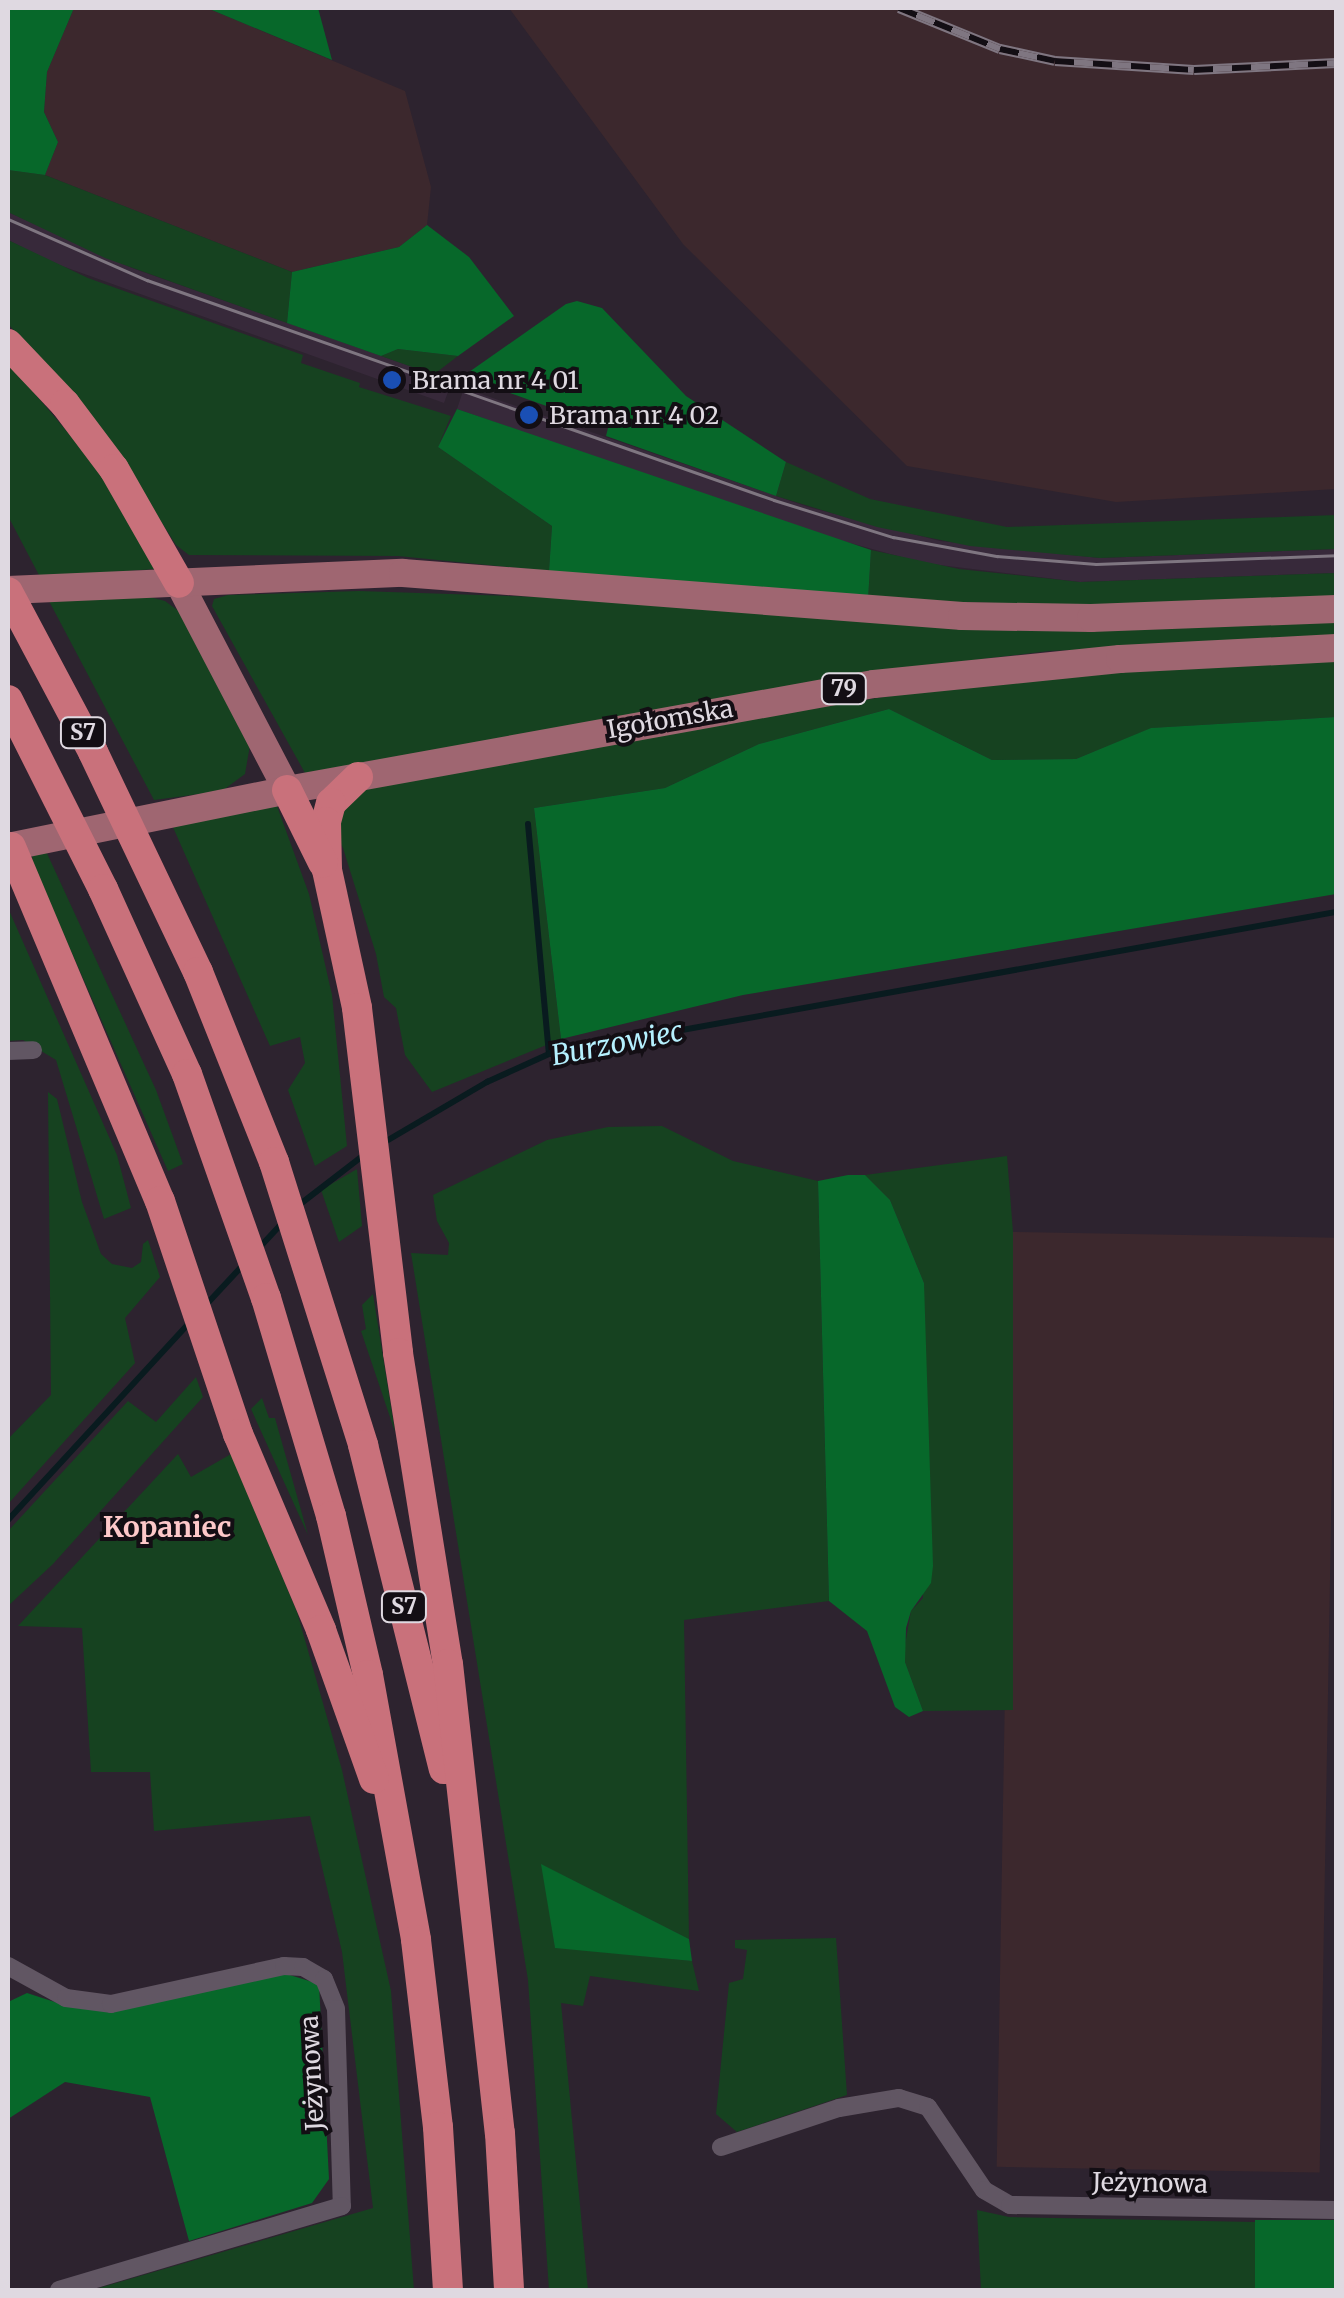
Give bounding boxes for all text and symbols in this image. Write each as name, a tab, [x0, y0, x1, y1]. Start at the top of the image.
place label: Brama nr 4 01	[412, 365, 579, 395]
marker: Brama nr 4 01	[381, 369, 403, 391]
place label: Brama nr 4 02	[549, 400, 719, 430]
marker: Brama nr 4 02	[518, 404, 540, 426]
road number: 79	[819, 672, 869, 706]
street label: Igołomska	[605, 693, 735, 745]
road number: S7	[58, 716, 108, 750]
water label: Burzowiec	[548, 1014, 686, 1072]
district label: Kopaniec	[103, 1510, 231, 1544]
road number: S7	[379, 1590, 429, 1624]
street label: Jeżynowa	[294, 2015, 330, 2131]
street label: Jeżynowa	[1092, 2167, 1208, 2199]

